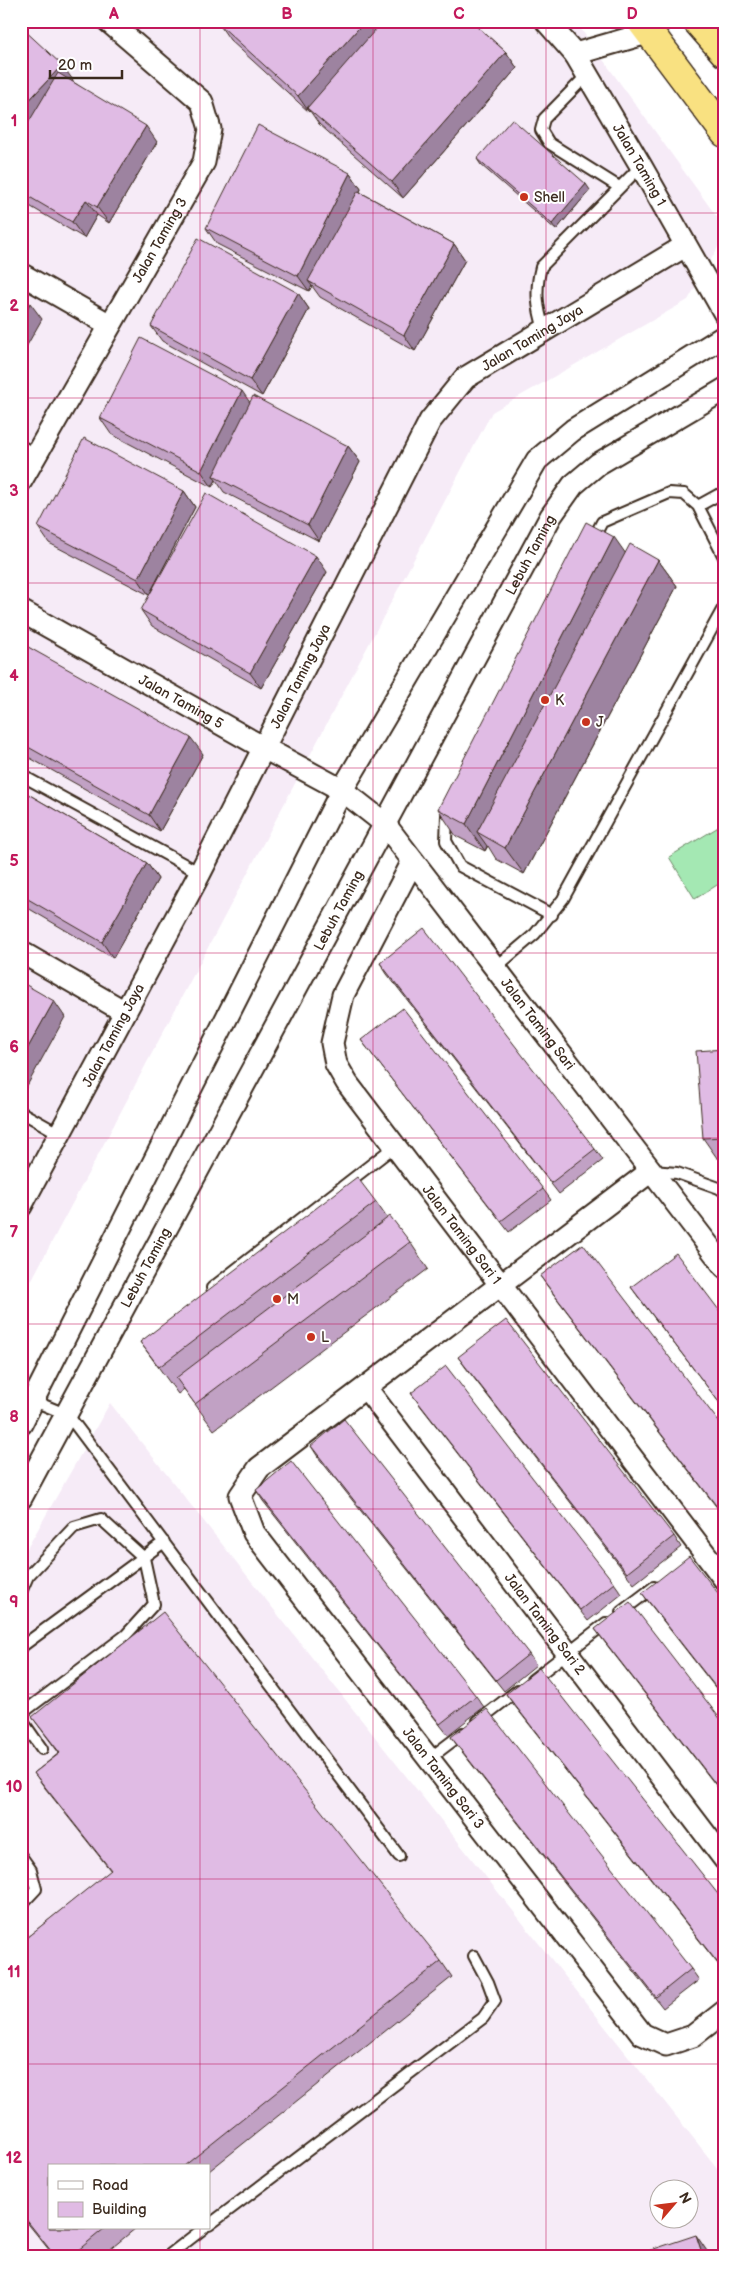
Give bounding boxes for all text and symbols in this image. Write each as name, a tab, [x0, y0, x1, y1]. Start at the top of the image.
text: A	[108, 5, 119, 24]
text: B	[281, 5, 293, 24]
text: C	[453, 5, 465, 24]
text: D	[626, 5, 638, 24]
scale bar	[50, 48, 122, 80]
text: 20 m	[58, 56, 92, 75]
text: 1	[11, 112, 17, 131]
street label: Jalan Taming 1	[609, 121, 670, 209]
place label: Shell	[534, 189, 565, 206]
marker: Shell	[518, 191, 530, 203]
street label: Jalan Taming 3	[129, 195, 191, 286]
text: 2	[9, 297, 19, 316]
street label: Jalan Taming Jaya	[479, 301, 586, 375]
text: 3	[9, 482, 19, 501]
street label: Lebuh Taming	[502, 512, 559, 598]
street label: Jalan Taming Jaya	[267, 621, 334, 731]
text: 4	[9, 667, 19, 686]
street label: Jalan Taming 5	[136, 671, 226, 732]
place label: K	[555, 692, 565, 709]
marker: K	[539, 694, 551, 706]
place label: J	[596, 714, 604, 731]
marker: J	[580, 716, 592, 728]
text: 5	[9, 852, 19, 871]
street label: Lebuh Taming	[310, 867, 367, 953]
street label: Jalan Taming Sari	[497, 975, 578, 1073]
street label: Jalan Taming Jaya	[79, 981, 148, 1090]
text: 6	[9, 1038, 19, 1057]
street label: Jalan Taming Sari 1	[419, 1182, 505, 1288]
text: 7	[10, 1223, 19, 1242]
street label: Lebuh Taming	[117, 1225, 174, 1311]
place label: M	[287, 1291, 299, 1308]
marker: M	[271, 1293, 283, 1305]
place label: L	[321, 1329, 329, 1346]
marker: L	[305, 1331, 317, 1343]
text: 8	[9, 1408, 19, 1427]
street label: Jalan Taming Sari 2	[501, 1570, 589, 1679]
text: 9	[9, 1593, 19, 1612]
street label: Jalan Taming Sari 3	[399, 1724, 488, 1832]
text: 10	[6, 1778, 22, 1797]
text: 11	[7, 1963, 21, 1982]
text: 12	[6, 2149, 23, 2168]
legend	[48, 2164, 210, 2230]
text: Road	[92, 2176, 128, 2195]
north arrow	[648, 2180, 698, 2230]
text: N	[675, 2189, 695, 2207]
text: Building	[92, 2200, 147, 2219]

